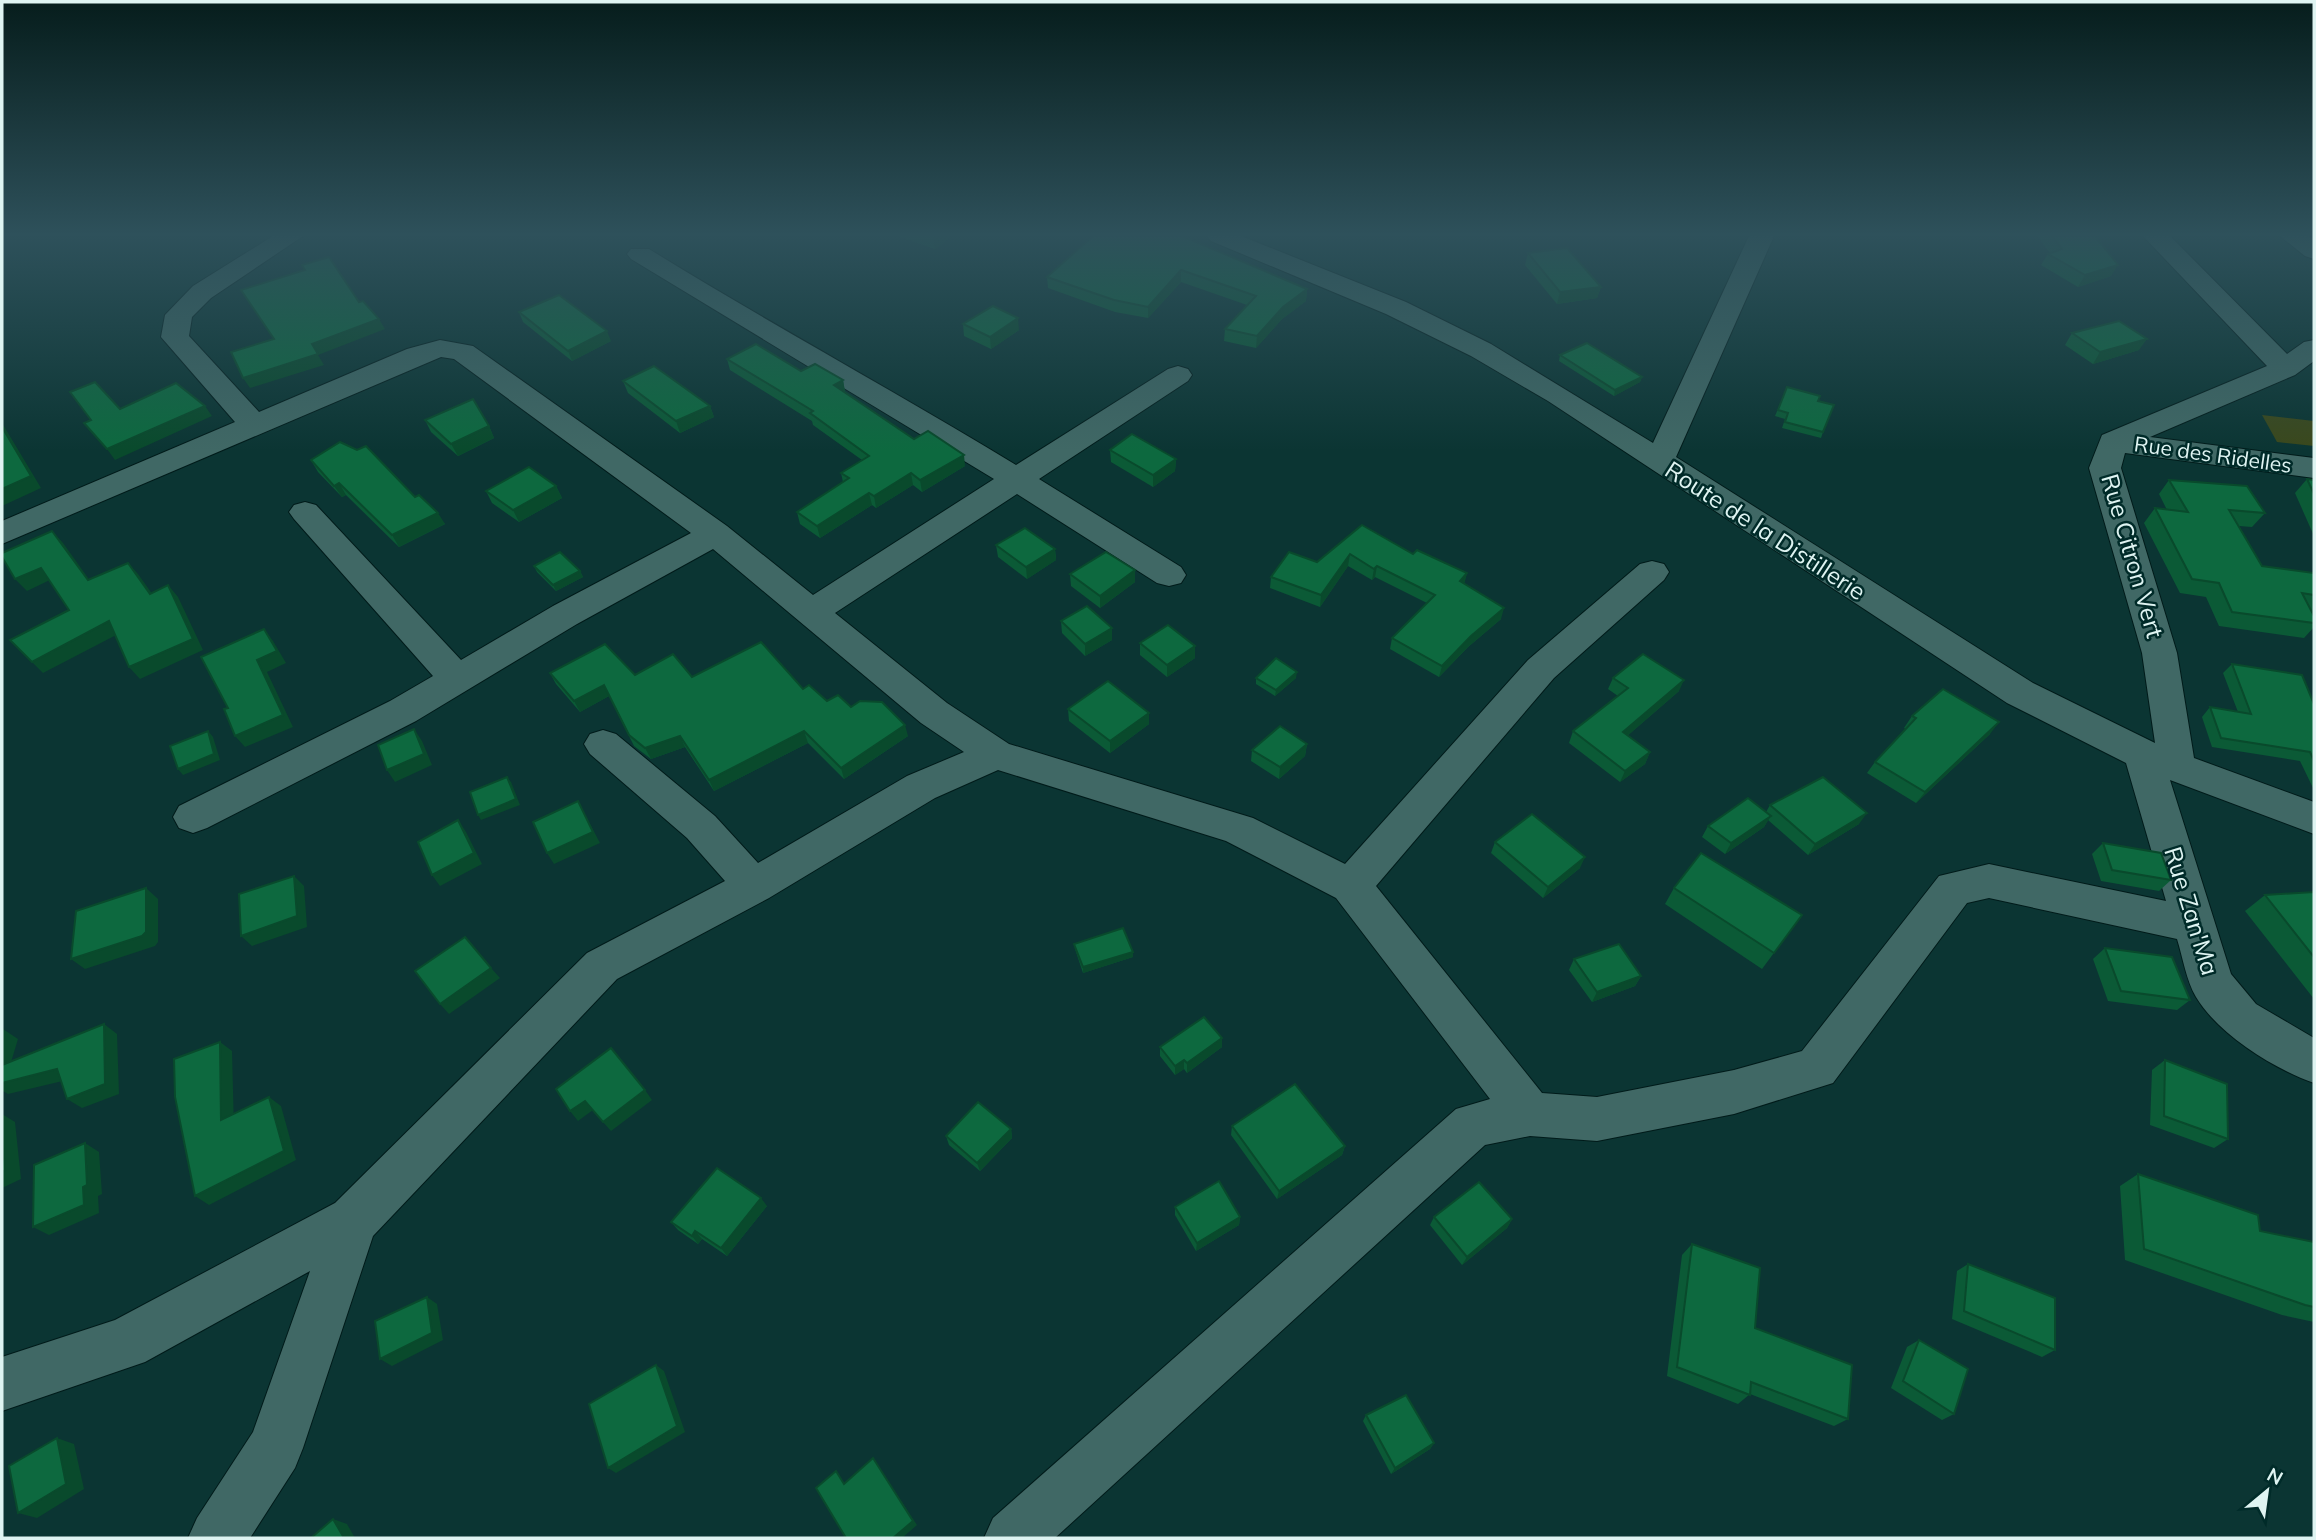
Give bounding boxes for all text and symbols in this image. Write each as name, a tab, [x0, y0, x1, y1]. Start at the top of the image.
street label: Rue des Ridelles	[2133, 430, 2294, 478]
street label: Route de la Distillerie	[1660, 454, 1871, 606]
street label: Rue Citron Vert	[2095, 470, 2171, 641]
street label: Rue Zan'Ma	[2158, 843, 2226, 979]
north arrow	[2232, 1456, 2302, 1526]
text: N	[2263, 1462, 2287, 1490]

